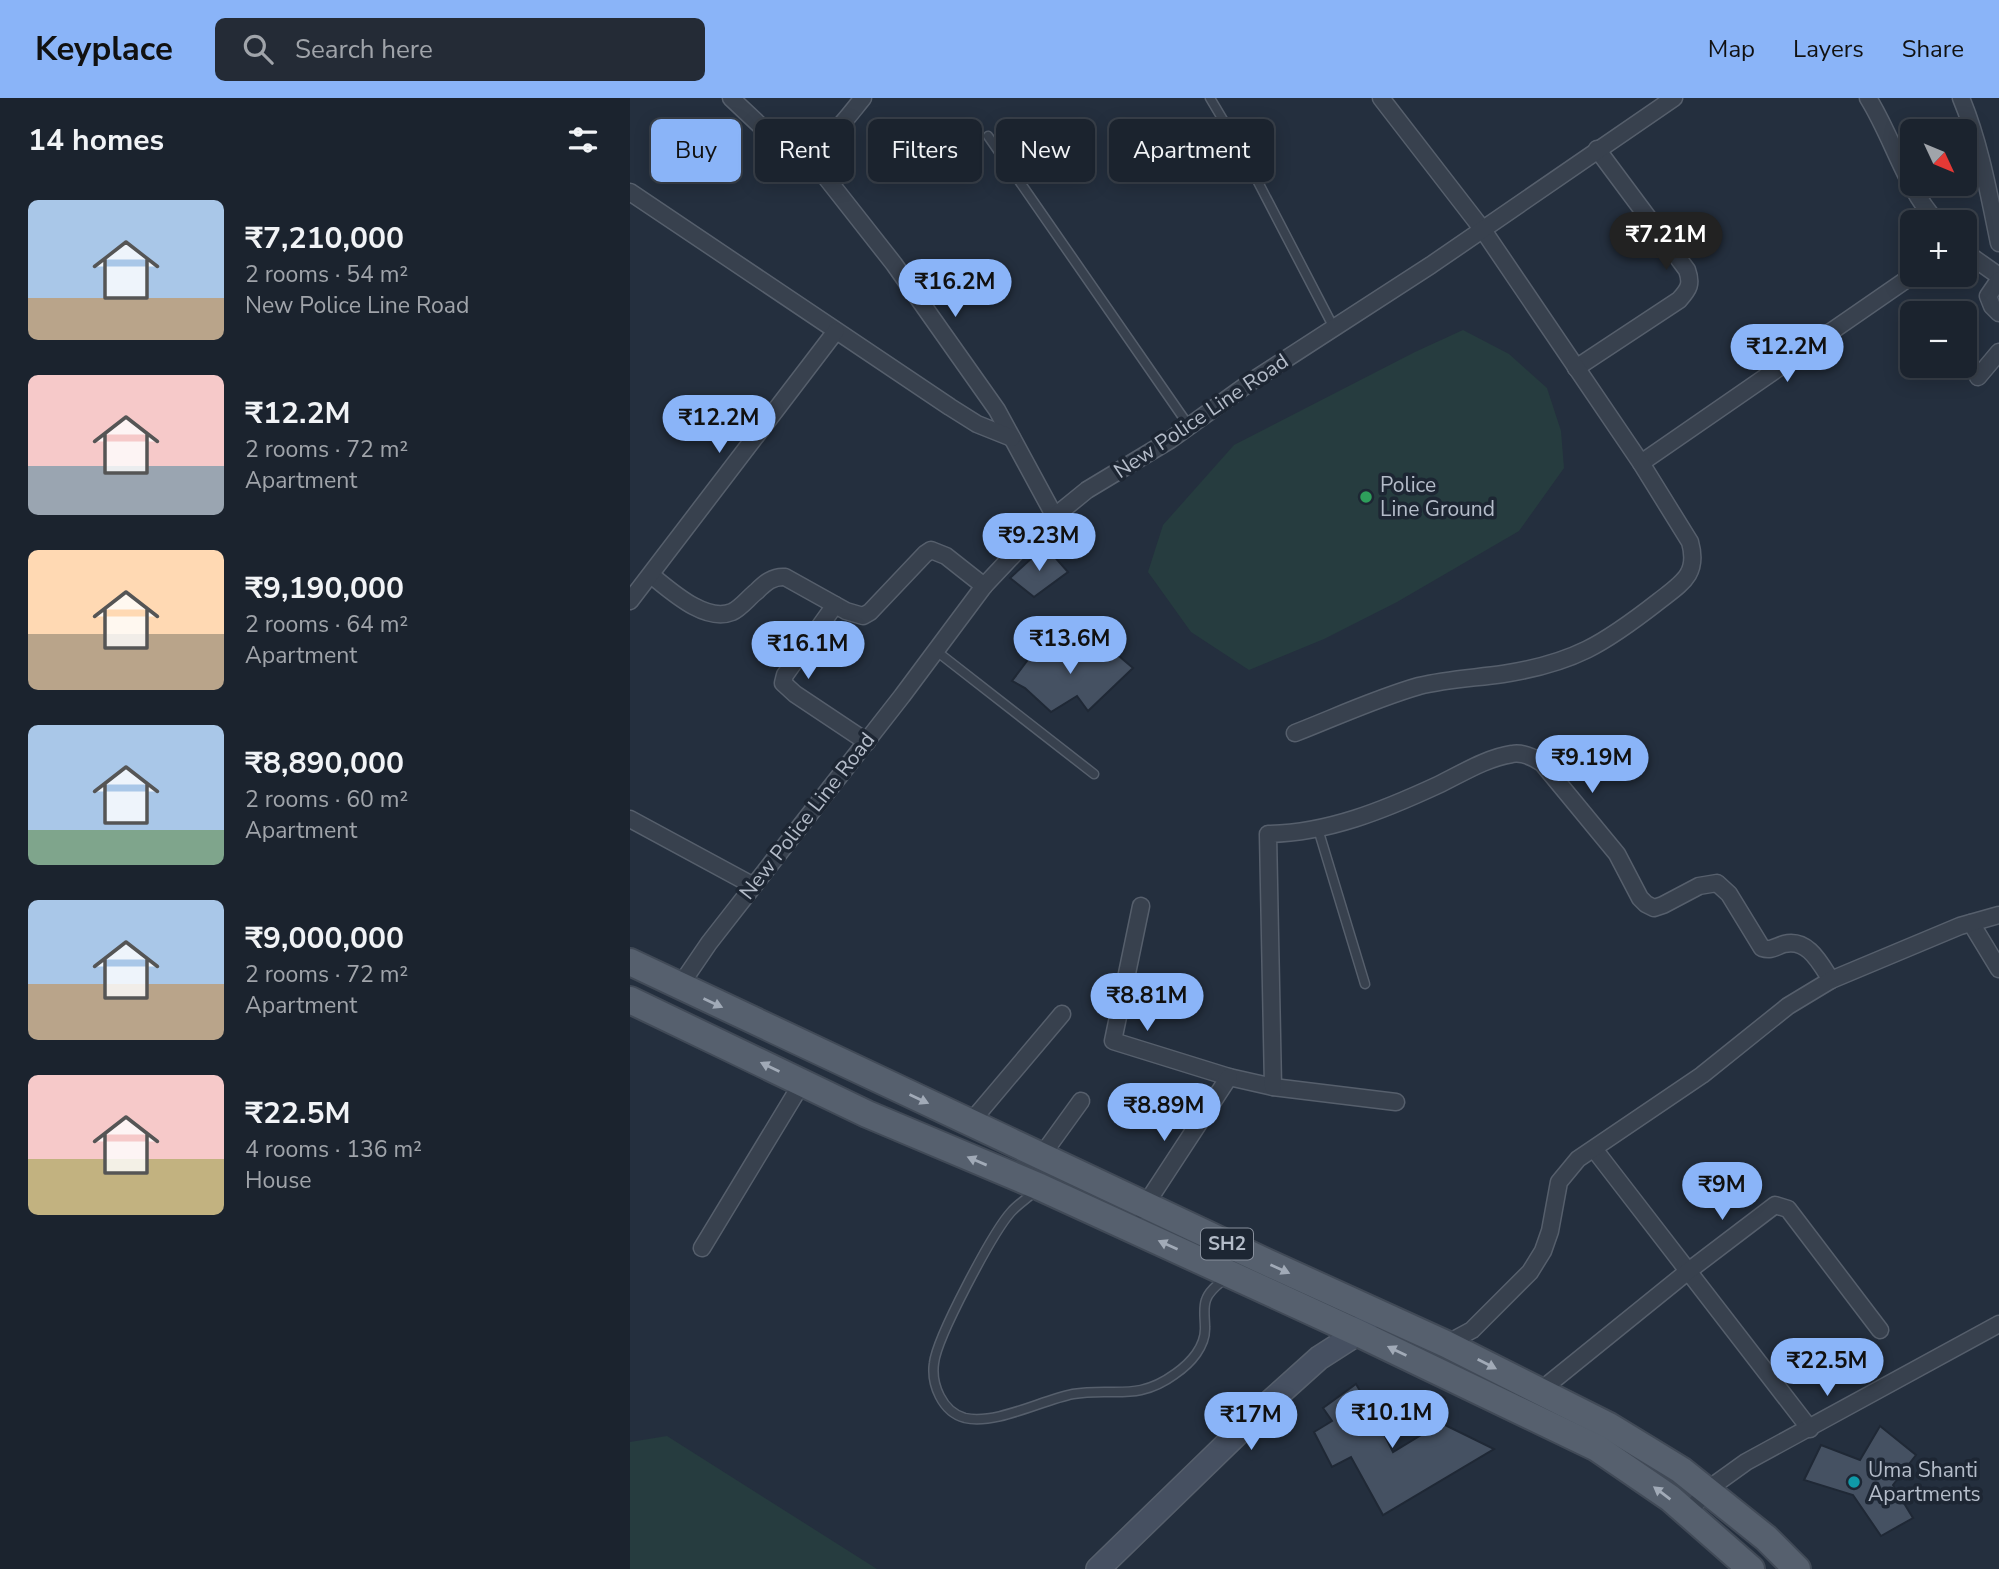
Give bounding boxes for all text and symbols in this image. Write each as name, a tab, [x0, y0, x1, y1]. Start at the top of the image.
search box	[215, 18, 705, 81]
text: Keyplace	[35, 27, 173, 72]
icon: search	[239, 30, 277, 68]
text: Search here	[295, 32, 433, 67]
text: Map	[1708, 33, 1755, 65]
text: Layers	[1793, 33, 1864, 65]
text: Share	[1902, 33, 1964, 65]
chip: Buy	[651, 119, 741, 182]
chip: Rent	[755, 119, 854, 182]
chip: Filters	[868, 119, 982, 182]
chip: New	[996, 119, 1095, 182]
chip: Apartment	[1109, 119, 1274, 182]
north arrow	[1900, 119, 1978, 196]
map controls	[1900, 119, 1977, 378]
text: 14 homes	[28, 120, 164, 161]
icon: filters	[564, 121, 602, 159]
button: +	[1900, 210, 1977, 287]
pin: ₹7.21M	[1609, 212, 1723, 272]
text: ₹7,210,000	[245, 218, 404, 259]
text: ₹7.21M	[1626, 219, 1706, 250]
icon: home	[84, 228, 168, 312]
text: 2 rooms · 54 m²	[245, 259, 408, 290]
pin: ₹16.2M	[898, 260, 1012, 319]
text: ₹16.2M	[915, 266, 995, 297]
text: New Police Line Road	[245, 290, 469, 321]
button: −	[1900, 301, 1977, 378]
pin: ₹12.2M	[1730, 324, 1844, 384]
text: ₹12.2M	[1747, 331, 1827, 362]
street label: New Police Line Road	[1108, 347, 1294, 485]
text: ₹12.2M	[245, 393, 350, 434]
pin: ₹12.2M	[662, 396, 776, 455]
text: ₹12.2M	[679, 402, 759, 433]
icon: home	[84, 403, 168, 487]
text: 2 rooms · 72 m²	[245, 434, 408, 465]
text: Apartment	[245, 465, 357, 496]
place label: Police Line Ground	[1380, 471, 1495, 523]
marker: Police Line Ground	[1358, 489, 1374, 505]
pin: ₹9.23M	[982, 514, 1096, 573]
text: ₹9.23M	[999, 520, 1079, 551]
text: ₹9,190,000	[245, 568, 404, 609]
icon: home	[84, 578, 168, 662]
text: 2 rooms · 64 m²	[245, 609, 408, 640]
pin: ₹13.6M	[1013, 616, 1127, 676]
pin: ₹16.1M	[751, 622, 865, 681]
text: ₹13.6M	[1030, 623, 1110, 654]
text: ₹16.1M	[768, 628, 848, 659]
text: Apartment	[245, 640, 357, 671]
street label: New Police Line Road	[733, 727, 881, 905]
pin: ₹9.19M	[1535, 736, 1649, 795]
text: ₹9.19M	[1552, 742, 1632, 773]
text: ₹8,890,000	[245, 743, 404, 784]
icon: home	[84, 753, 168, 837]
text: 2 rooms · 60 m²	[245, 784, 408, 815]
text: Apartment	[245, 815, 357, 846]
text: ₹9,000,000	[245, 918, 404, 959]
icon: home	[84, 928, 168, 1012]
text: 2 rooms · 72 m²	[245, 959, 408, 990]
pin: ₹8.81M	[1090, 974, 1204, 1033]
text: ₹8.81M	[1107, 980, 1187, 1011]
text: Apartment	[245, 990, 357, 1021]
one-way arrow	[703, 997, 723, 1008]
one-way arrow	[760, 1062, 780, 1073]
pin: ₹8.89M	[1107, 1084, 1221, 1143]
text: ₹8.89M	[1124, 1090, 1204, 1121]
text: ₹22.5M	[245, 1093, 350, 1134]
one-way arrow	[909, 1094, 929, 1105]
icon: home	[84, 1103, 168, 1187]
text: 4 rooms · 136 m²	[245, 1134, 422, 1165]
one-way arrow	[967, 1155, 988, 1166]
pin: ₹9M	[1688, 1162, 1756, 1222]
text: House	[245, 1165, 312, 1196]
text: ₹9M	[1698, 1169, 1746, 1200]
road number: SH2	[1201, 1228, 1253, 1260]
one-way arrow	[1158, 1239, 1178, 1251]
one-way arrow	[1270, 1264, 1291, 1275]
pin: ₹22.5M	[1770, 1338, 1884, 1398]
text: ₹22.5M	[1787, 1345, 1867, 1376]
one-way arrow	[1387, 1346, 1407, 1357]
one-way arrow	[1477, 1359, 1497, 1370]
pin: ₹10.1M	[1335, 1390, 1449, 1450]
pin: ₹17M	[1210, 1392, 1292, 1452]
text: ₹10.1M	[1352, 1397, 1432, 1428]
text: ₹17M	[1220, 1399, 1282, 1430]
place label: Uma Shanti Apartments	[1868, 1456, 1981, 1508]
marker: Uma Shanti Apartments	[1846, 1474, 1862, 1490]
one-way arrow	[1653, 1486, 1671, 1500]

